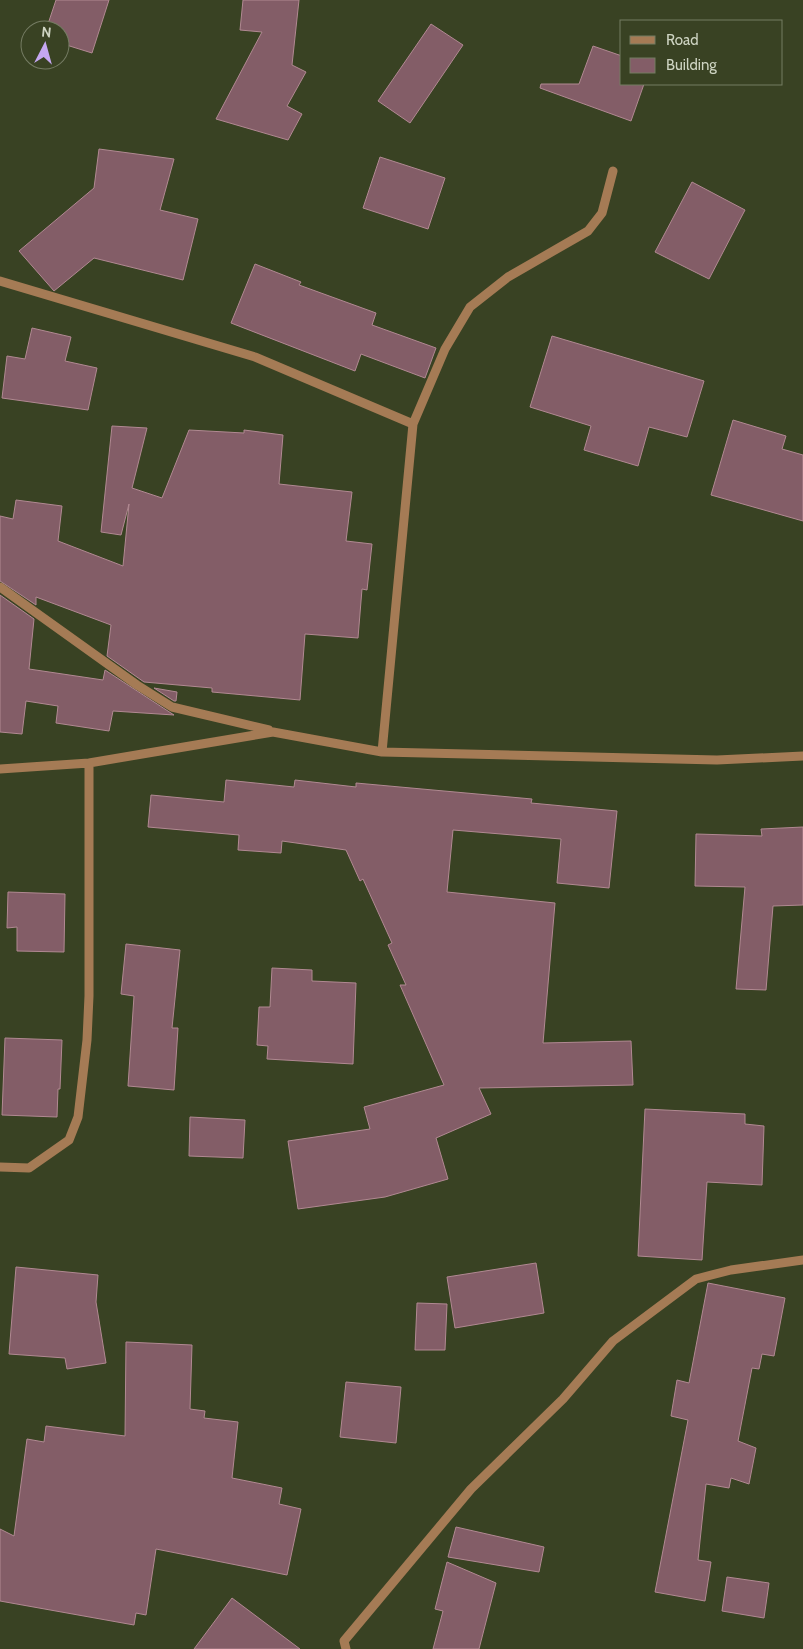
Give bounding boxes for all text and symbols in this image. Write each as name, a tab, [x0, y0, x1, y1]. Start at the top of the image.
north arrow	[20, 20, 70, 70]
legend	[620, 20, 783, 85]
text: N	[40, 23, 52, 42]
text: Road	[666, 31, 699, 49]
text: Building	[666, 56, 717, 74]

